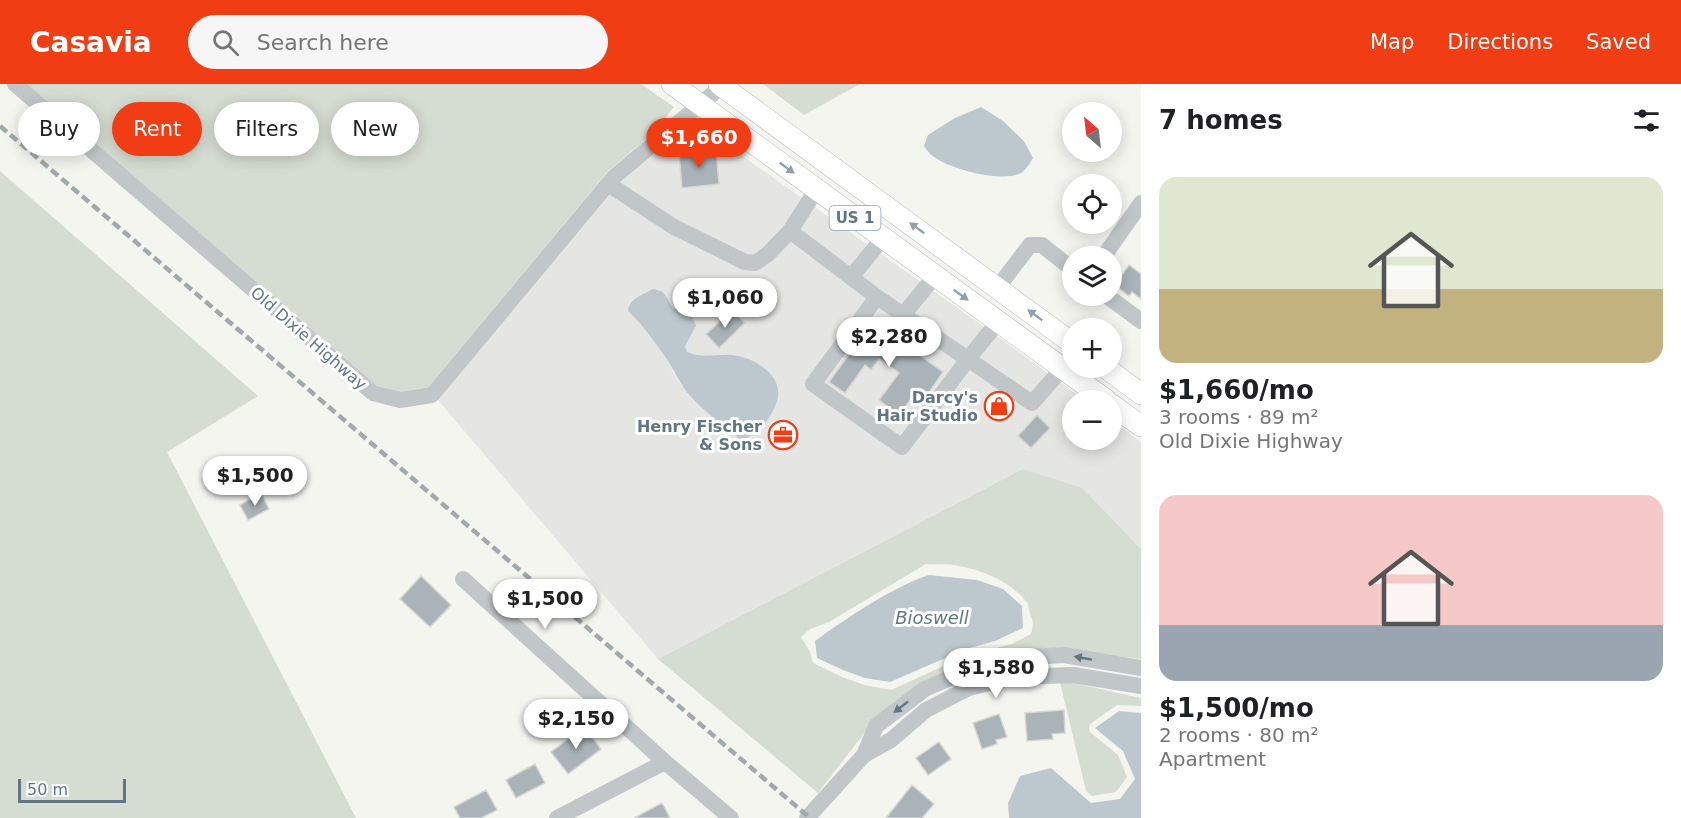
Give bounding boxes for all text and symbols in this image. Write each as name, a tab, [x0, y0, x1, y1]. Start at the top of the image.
search box	[188, 15, 608, 69]
text: Casavia	[30, 26, 152, 59]
icon: search	[209, 26, 242, 59]
text: Search here	[257, 30, 389, 55]
text: Map	[1370, 30, 1414, 54]
text: Directions	[1447, 30, 1553, 54]
text: Saved	[1586, 30, 1651, 54]
chip: Buy	[18, 102, 100, 156]
chip: Rent	[112, 102, 202, 156]
chip: Filters	[214, 102, 319, 156]
chip: New	[331, 102, 419, 156]
north arrow	[1062, 102, 1122, 162]
map controls	[1062, 102, 1122, 450]
icon: filters	[1630, 104, 1663, 137]
text: 7 homes	[1159, 105, 1283, 135]
pin: $1,660	[650, 118, 748, 169]
text: $1,660	[660, 125, 738, 149]
one-way arrow	[778, 162, 794, 174]
button: locate	[1062, 174, 1122, 234]
road number: US 1	[830, 206, 880, 230]
icon: home	[1357, 216, 1465, 324]
one-way arrow	[909, 222, 925, 234]
button: layers	[1062, 246, 1122, 306]
pin: $1,060	[676, 278, 774, 329]
street label: Old Dixie Highway	[247, 283, 370, 394]
text: $1,060	[686, 285, 764, 309]
one-way arrow	[954, 289, 969, 301]
one-way arrow	[1028, 309, 1044, 321]
pin: $2,280	[840, 317, 938, 368]
button: +	[1062, 318, 1122, 378]
text: $2,280	[850, 324, 928, 348]
text: $1,660/mo	[1159, 375, 1314, 405]
place label: Darcy's Hair Studio	[876, 388, 978, 425]
shop icon: Darcy's Hair Studio	[983, 390, 1015, 422]
button: −	[1062, 390, 1122, 450]
text: 3 rooms · 89 m²	[1159, 405, 1319, 429]
place label: Henry Fischer & Sons	[637, 417, 762, 454]
office icon: Henry Fischer & Sons	[767, 419, 799, 451]
text: Old Dixie Highway	[1159, 429, 1343, 453]
pin: $1,500	[206, 456, 304, 507]
text: $1,500	[216, 463, 294, 487]
icon: home	[1357, 534, 1465, 642]
pin: $1,500	[496, 579, 594, 630]
text: $1,500	[506, 586, 584, 610]
water label: Bioswell	[895, 607, 969, 628]
pin: $1,580	[947, 648, 1045, 699]
one-way arrow	[1074, 653, 1093, 662]
text: $1,580	[957, 655, 1035, 679]
text: $1,500/mo	[1159, 693, 1314, 723]
pin: $2,150	[527, 699, 625, 750]
one-way arrow	[893, 701, 908, 713]
text: $2,150	[537, 706, 615, 730]
text: 2 rooms · 80 m²	[1159, 723, 1319, 747]
text: Apartment	[1159, 747, 1266, 771]
scale bar	[18, 776, 126, 804]
text: 50 m	[27, 780, 68, 799]

